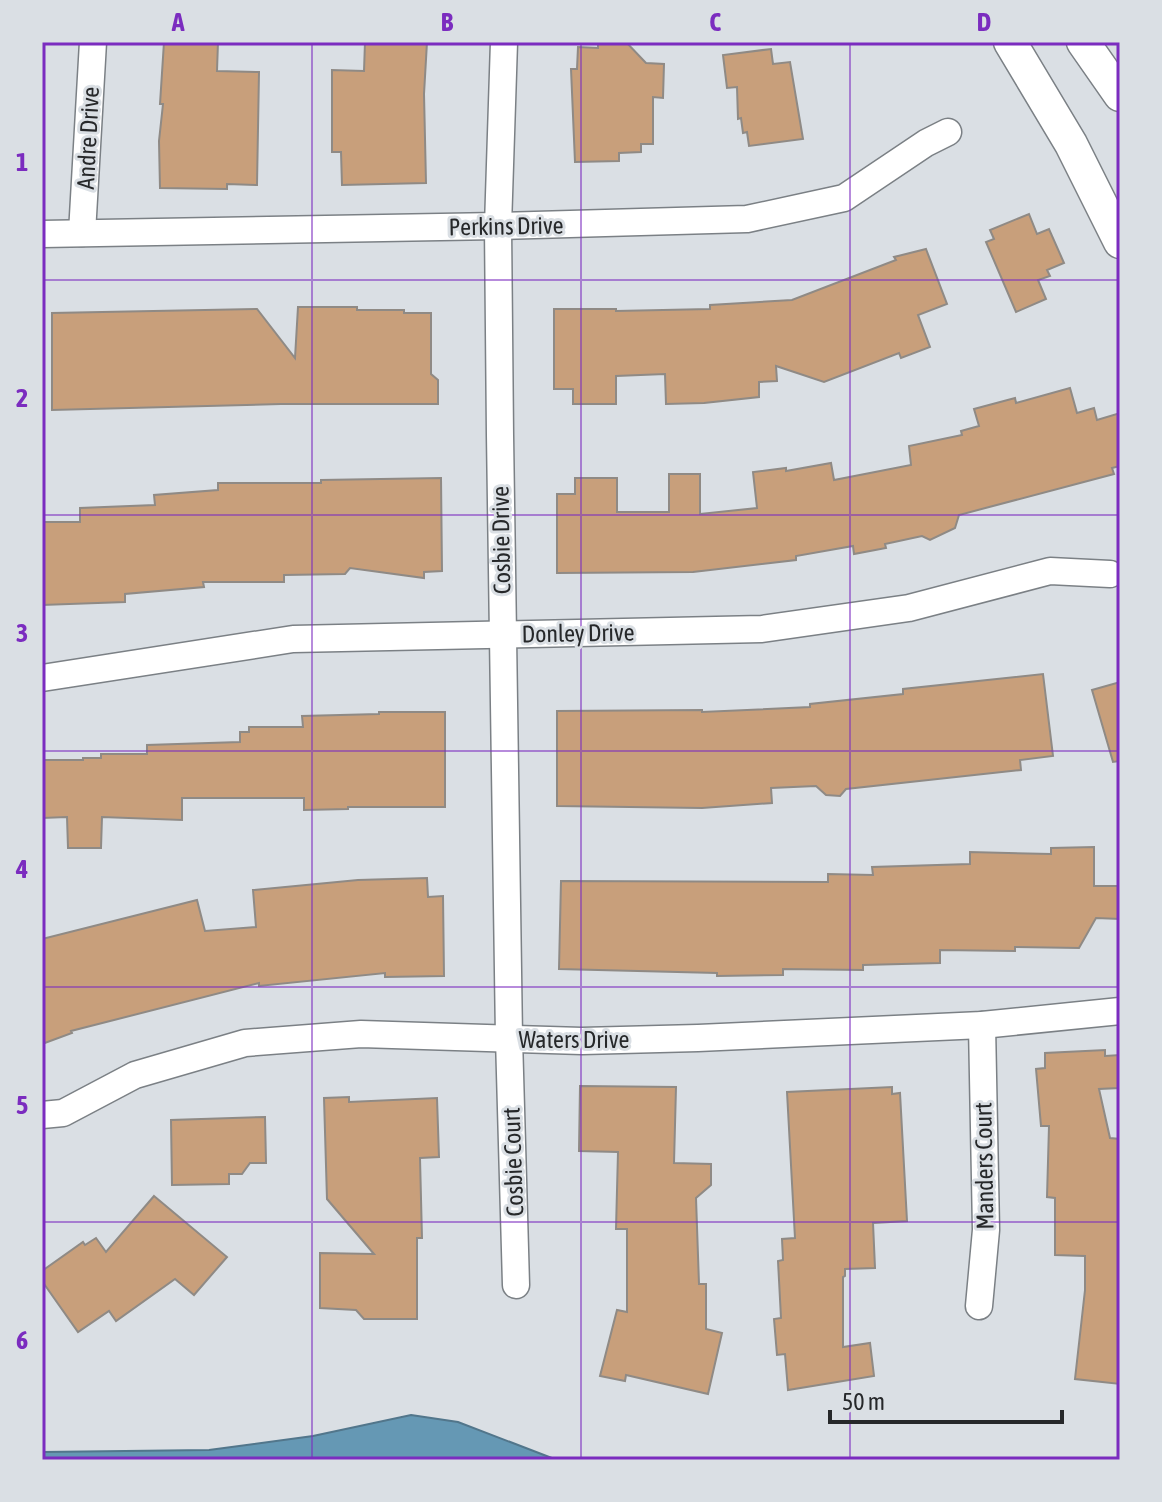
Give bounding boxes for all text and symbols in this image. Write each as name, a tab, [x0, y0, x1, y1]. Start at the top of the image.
text: A	[171, 7, 185, 37]
text: B	[441, 7, 454, 37]
text: C	[709, 7, 721, 37]
text: D	[977, 7, 991, 37]
street label: Andre Drive	[72, 86, 104, 190]
text: 1	[16, 147, 28, 177]
street label: Perkins Drive	[448, 211, 564, 241]
text: 2	[16, 383, 28, 413]
street label: Cosbie Drive	[487, 486, 515, 594]
text: 3	[16, 618, 28, 648]
street label: Donley Drive	[521, 619, 635, 647]
text: 4	[15, 854, 28, 884]
street label: Waters Drive	[519, 1026, 629, 1053]
text: 5	[16, 1090, 28, 1120]
street label: Manders Court	[969, 1102, 999, 1230]
street label: Cosbie Court	[498, 1107, 528, 1217]
text: 6	[16, 1325, 28, 1355]
scale bar	[830, 1374, 1062, 1424]
text: 50 m	[842, 1388, 885, 1415]

